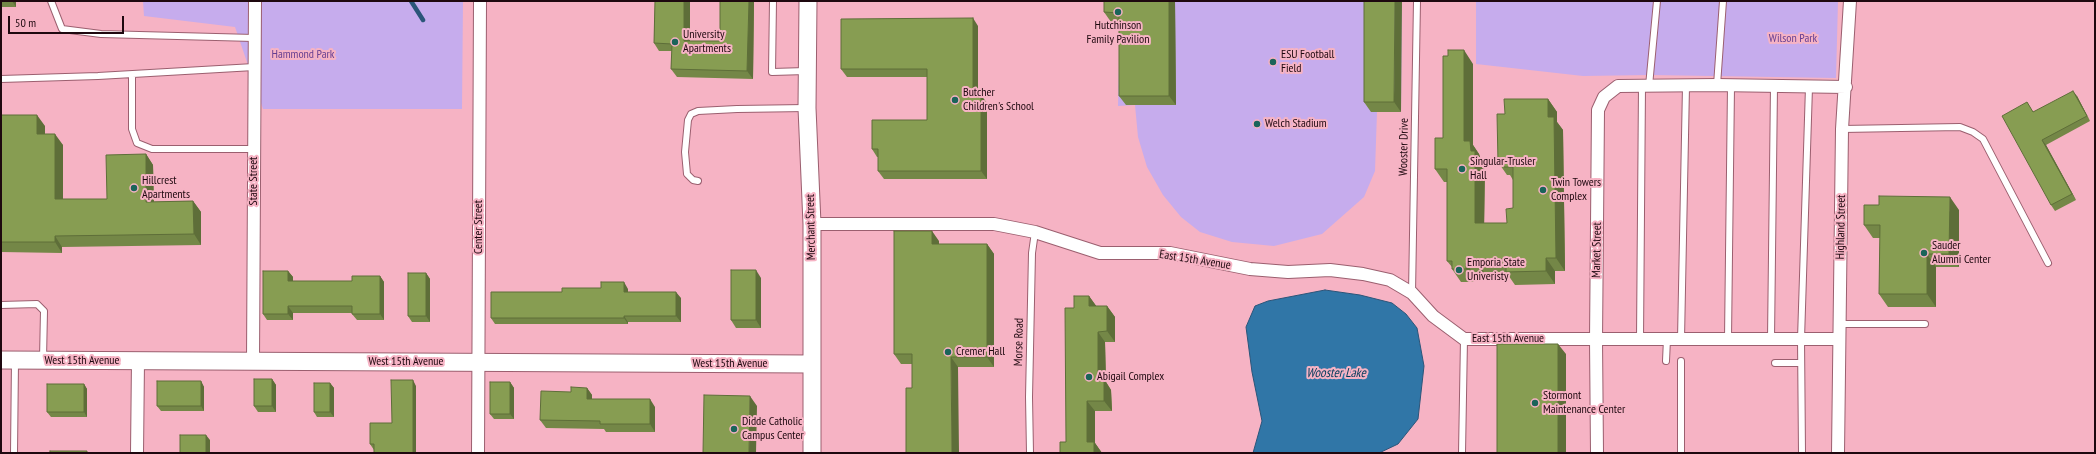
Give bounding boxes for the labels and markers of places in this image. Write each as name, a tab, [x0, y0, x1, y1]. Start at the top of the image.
marker: Hutchinson Family Pavilion	[1113, 7, 1123, 17]
place label: Hutchinson Family Pavilion	[1086, 19, 1150, 47]
place label: University Apartments	[683, 28, 731, 56]
marker: University Apartments	[670, 37, 680, 47]
place label: ESU Football Field	[1281, 48, 1334, 76]
marker: ESU Football Field	[1268, 57, 1278, 67]
place label: Butcher Children's School	[963, 86, 1034, 114]
marker: Butcher Children's School	[950, 95, 960, 105]
place label: Welch Stadium	[1265, 117, 1327, 131]
marker: Welch Stadium	[1252, 119, 1262, 129]
place label: Singular-Trusler Hall	[1470, 155, 1535, 183]
marker: Singular-Trusler Hall	[1457, 164, 1467, 174]
place label: Hillcrest Apartments	[142, 174, 190, 202]
place label: Twin Towers Complex	[1551, 176, 1601, 204]
marker: Hillcrest Apartments	[129, 183, 139, 193]
marker: Twin Towers Complex	[1538, 185, 1548, 195]
place label: Sauder Alumni Center	[1932, 239, 1991, 267]
marker: Sauder Alumni Center	[1919, 248, 1929, 258]
place label: Emporia State Univeristy	[1467, 256, 1525, 284]
marker: Emporia State Univeristy	[1454, 265, 1464, 275]
place label: Cremer Hall	[956, 345, 1005, 359]
marker: Cremer Hall	[943, 347, 953, 357]
place label: Abigail Complex	[1097, 370, 1164, 384]
marker: Abigail Complex	[1084, 372, 1094, 382]
place label: Stormont Maintenance Center	[1543, 389, 1625, 417]
marker: Stormont Maintenance Center	[1530, 398, 1540, 408]
place label: Didde Catholic Campus Center	[742, 415, 804, 443]
marker: Didde Catholic Campus Center	[729, 424, 739, 434]

